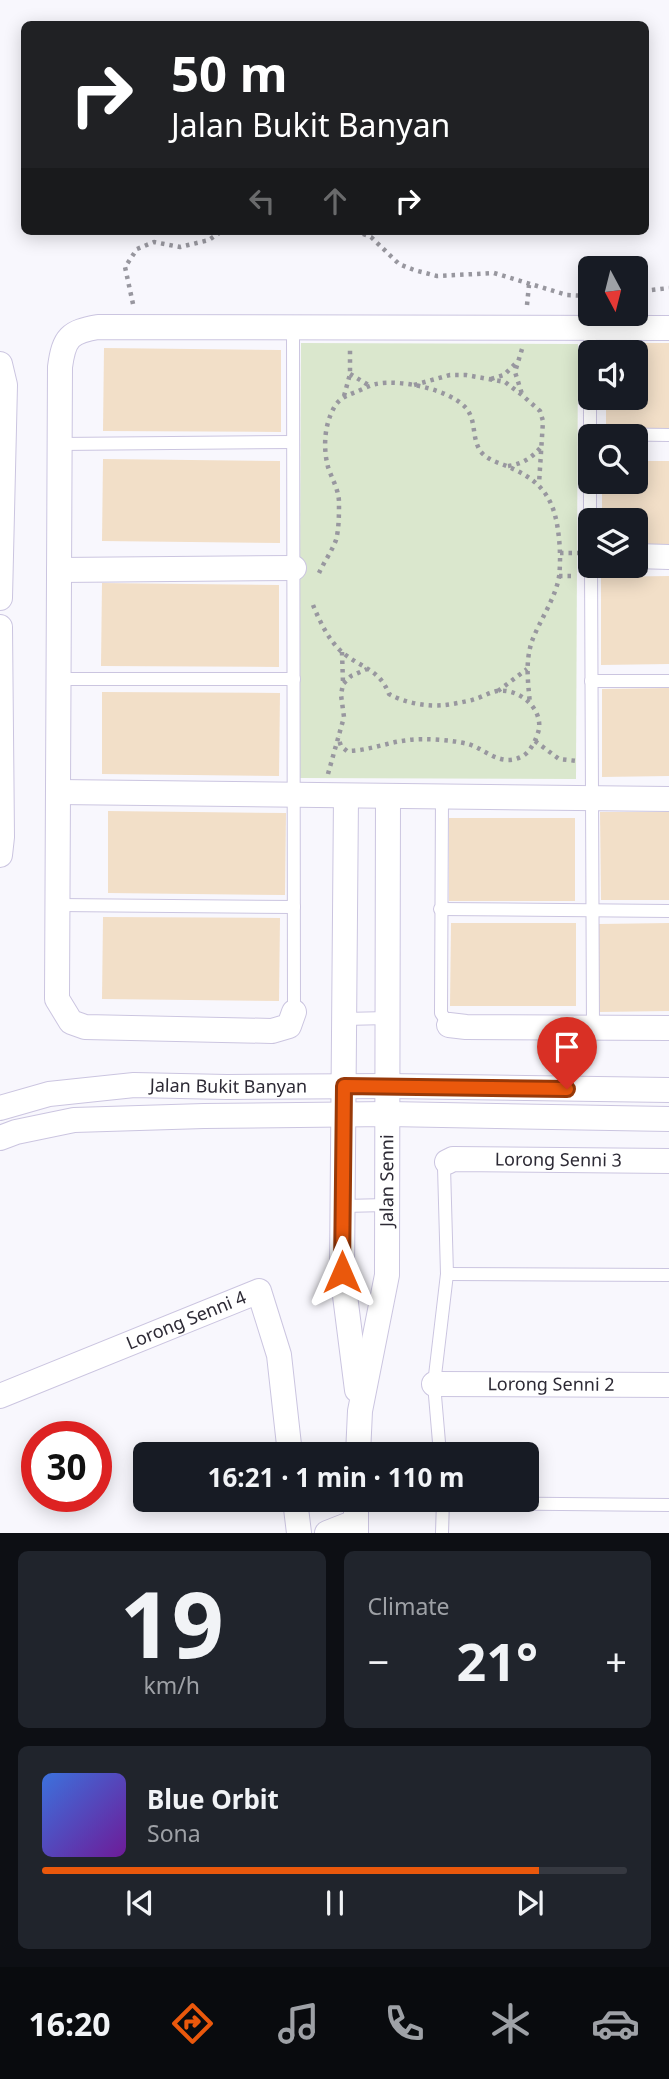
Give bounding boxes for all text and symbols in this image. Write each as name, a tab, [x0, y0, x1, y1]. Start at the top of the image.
text: 50 m	[171, 40, 288, 106]
icon: right	[56, 49, 147, 140]
text: Jalan Bukit Banyan	[171, 103, 450, 146]
icon: left	[243, 182, 281, 220]
icon: ahead	[316, 182, 354, 220]
icon: right	[389, 182, 427, 220]
north arrow	[578, 256, 648, 326]
map controls	[578, 256, 648, 578]
button: sound	[578, 340, 648, 410]
button: search	[578, 424, 648, 494]
button: layers	[578, 508, 648, 578]
pin	[537, 1017, 597, 1089]
icon: arrive	[548, 1028, 586, 1066]
street label: Jalan Bukit Banyan	[148, 1072, 307, 1098]
street label: Jalan Senni	[374, 1134, 398, 1229]
street label: Lorong Senni 3	[495, 1146, 622, 1172]
position arrow	[305, 1235, 379, 1309]
street label: Lorong Senni 4	[122, 1285, 249, 1355]
street label: Lorong Senni 2	[487, 1371, 615, 1396]
speed limit sign: 30	[21, 1421, 112, 1512]
text: 16:21 · 1 min · 110 m	[208, 1459, 464, 1495]
text: 19	[120, 1561, 224, 1685]
text: Climate	[368, 1590, 450, 1622]
text: 21°	[456, 1625, 538, 1696]
text: −	[368, 1635, 389, 1687]
text: +	[605, 1635, 627, 1687]
text: km/h	[143, 1669, 200, 1701]
text: Blue Orbit	[147, 1781, 279, 1817]
text: Sona	[147, 1817, 201, 1849]
icon: previous	[121, 1884, 159, 1922]
icon: pause	[316, 1884, 354, 1922]
icon: next	[511, 1884, 549, 1922]
icon: directions	[168, 1999, 217, 2048]
icon: music	[274, 1999, 323, 2048]
icon: phone	[380, 1999, 429, 2048]
icon: climate	[486, 1999, 535, 2048]
icon: car	[591, 1999, 640, 2048]
text: 16:20	[28, 2002, 111, 2045]

